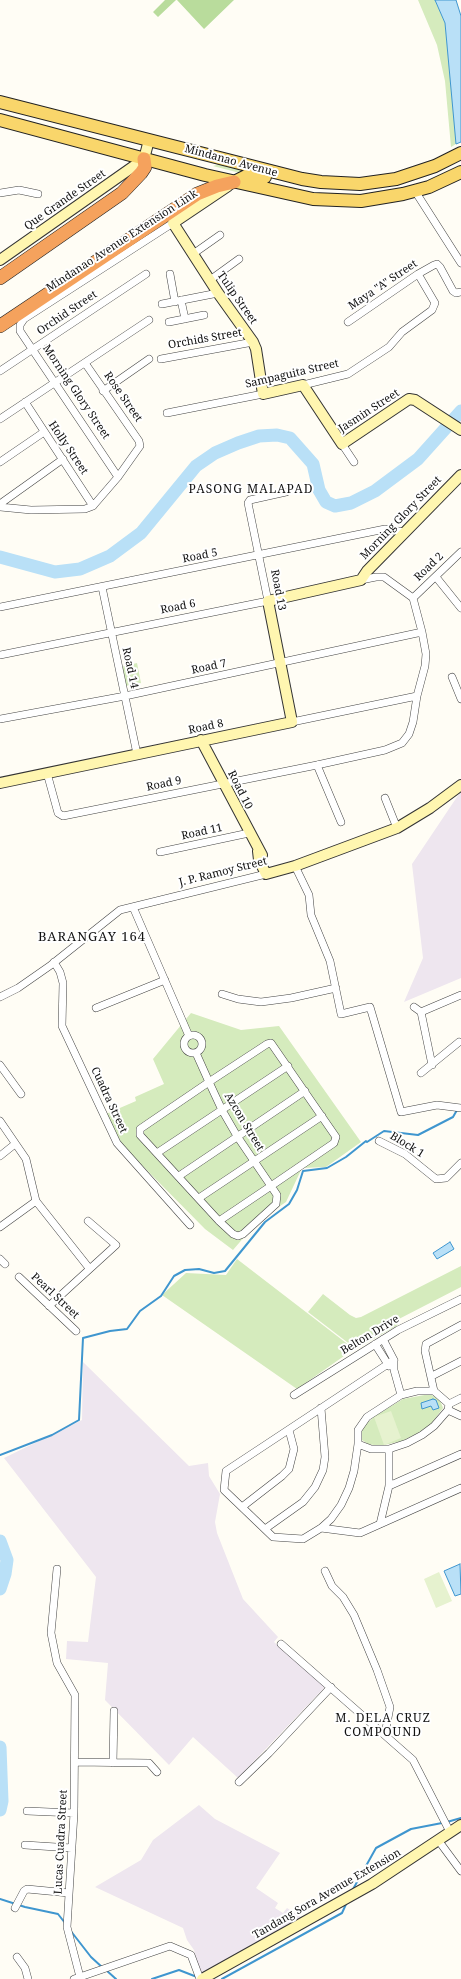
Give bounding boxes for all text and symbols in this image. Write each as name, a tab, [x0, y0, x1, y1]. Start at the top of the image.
street label: Mindanao Avenue	[183, 142, 279, 180]
street label: Que Grande Street	[22, 167, 108, 233]
street label: Mindanao Avenue Extension Link	[44, 187, 200, 295]
street label: Maya "A" Street	[346, 257, 420, 313]
street label: Tulip Street	[214, 269, 260, 327]
street label: Orchid Street	[34, 288, 100, 338]
street label: Orchids Street	[167, 326, 243, 352]
street label: Morning Glory Street	[40, 342, 112, 442]
street label: Sampaguita Street	[244, 357, 340, 391]
street label: Rose Street	[101, 369, 145, 425]
street label: Jasmin Street	[336, 387, 402, 435]
street label: Holly Street	[45, 419, 91, 477]
street label: Morning Glory Street	[358, 474, 444, 562]
district label: PASONG MALAPAD	[189, 483, 313, 497]
street label: Road 5	[181, 546, 219, 566]
street label: Road 2	[412, 550, 446, 584]
street label: Road 13	[268, 568, 288, 612]
street label: Road 6	[159, 597, 197, 617]
street label: Road 14	[119, 646, 141, 690]
street label: Road 7	[190, 657, 228, 677]
street label: Road 8	[187, 717, 225, 737]
street label: Road 10	[225, 768, 255, 812]
street label: Road 9	[145, 774, 183, 794]
street label: Road 11	[180, 821, 224, 843]
street label: J. P. Ramoy Street	[178, 855, 268, 889]
district label: BARANGAY 164	[38, 929, 146, 945]
street label: Cuadra Street	[88, 1065, 130, 1135]
street label: Azcon Street	[221, 1090, 267, 1154]
street label: Block 1	[387, 1129, 427, 1161]
street label: Pearl Street	[28, 1270, 82, 1322]
street label: Belton Drive	[338, 1312, 402, 1358]
district label: M. DELA CRUZ COMPOUND	[335, 1712, 431, 1740]
street label: Lucas Cuadra Street	[52, 1789, 70, 1895]
street label: Tandang Sora Avenue Extension	[251, 1846, 403, 1942]

